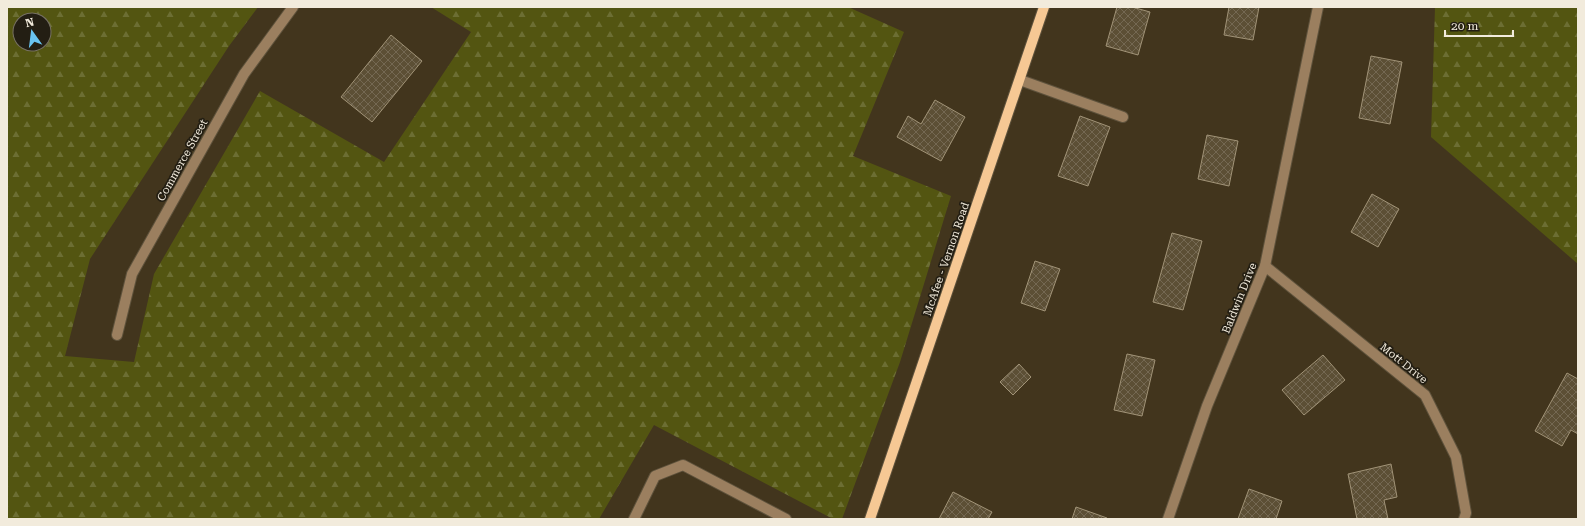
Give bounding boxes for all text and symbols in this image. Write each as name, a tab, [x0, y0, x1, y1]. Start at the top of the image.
north arrow	[12, 12, 52, 52]
scale bar	[1445, 12, 1513, 38]
text: N	[24, 15, 36, 30]
text: 20 m	[1451, 19, 1478, 33]
street label: Commerce Street	[155, 117, 210, 204]
street label: McAfee - Vernon Road	[921, 201, 972, 318]
street label: Baldwin Drive	[1219, 261, 1260, 335]
street label: Mott Drive	[1377, 340, 1430, 386]

